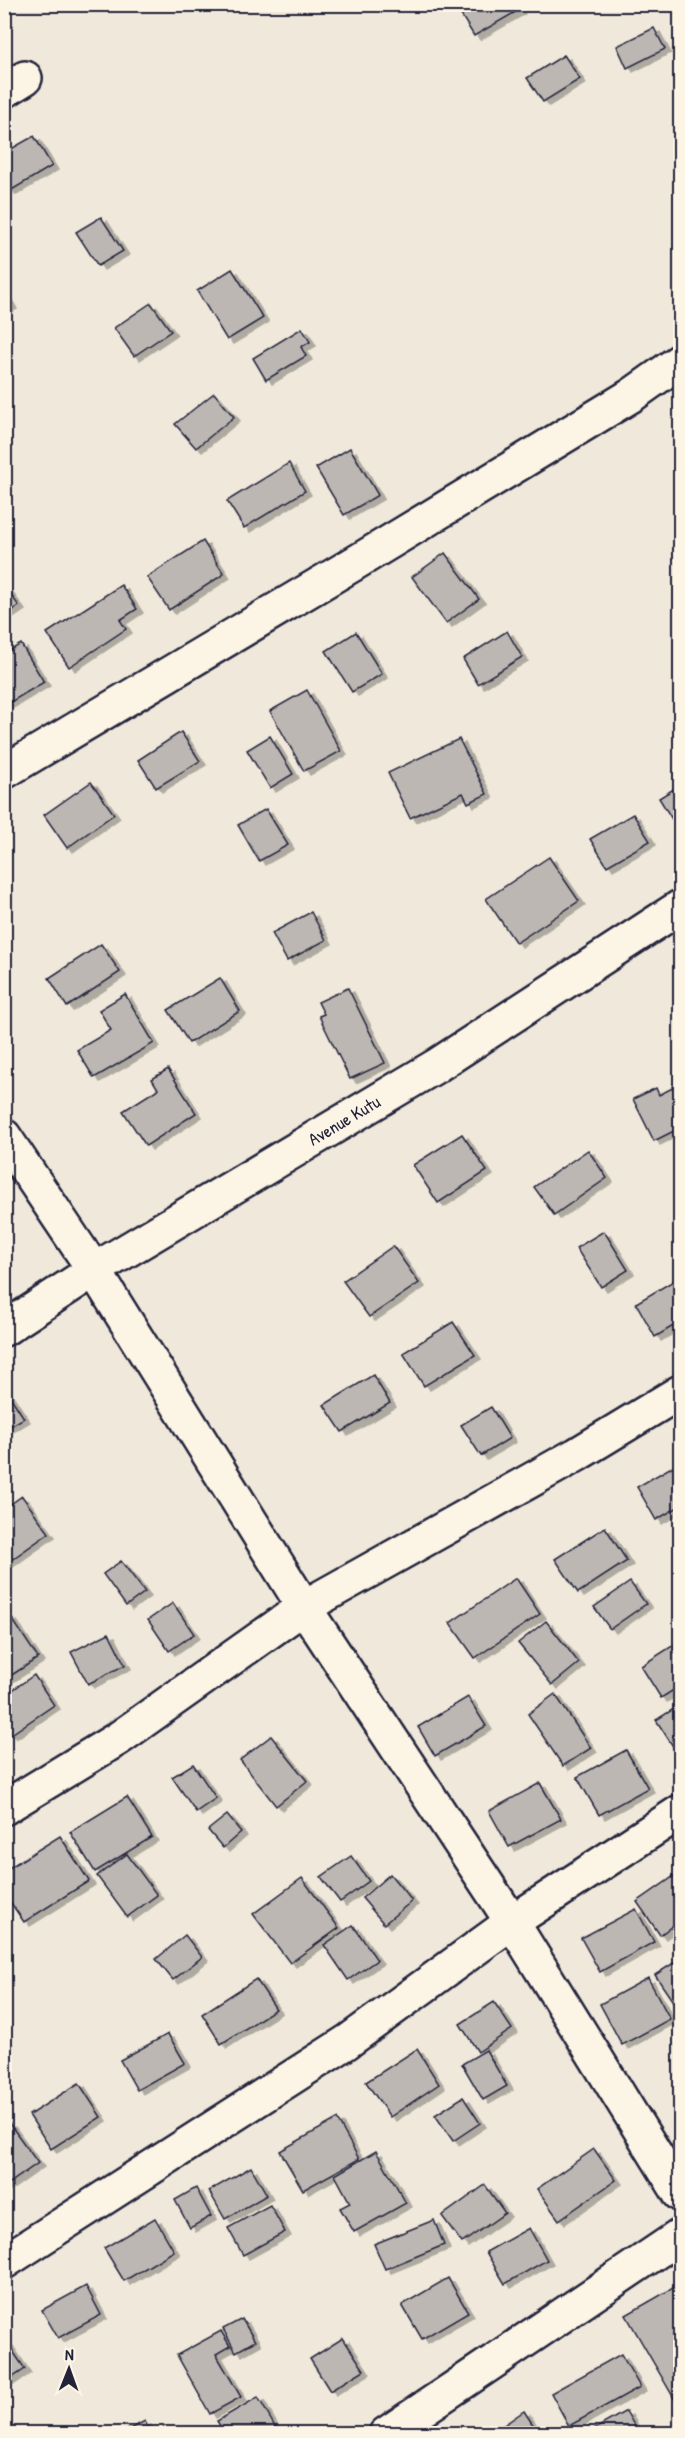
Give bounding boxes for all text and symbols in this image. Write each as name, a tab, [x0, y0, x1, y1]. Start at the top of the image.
street label: Avenue Kutu	[303, 1089, 385, 1151]
north arrow	[39, 2339, 99, 2399]
text: N	[65, 2343, 74, 2365]

